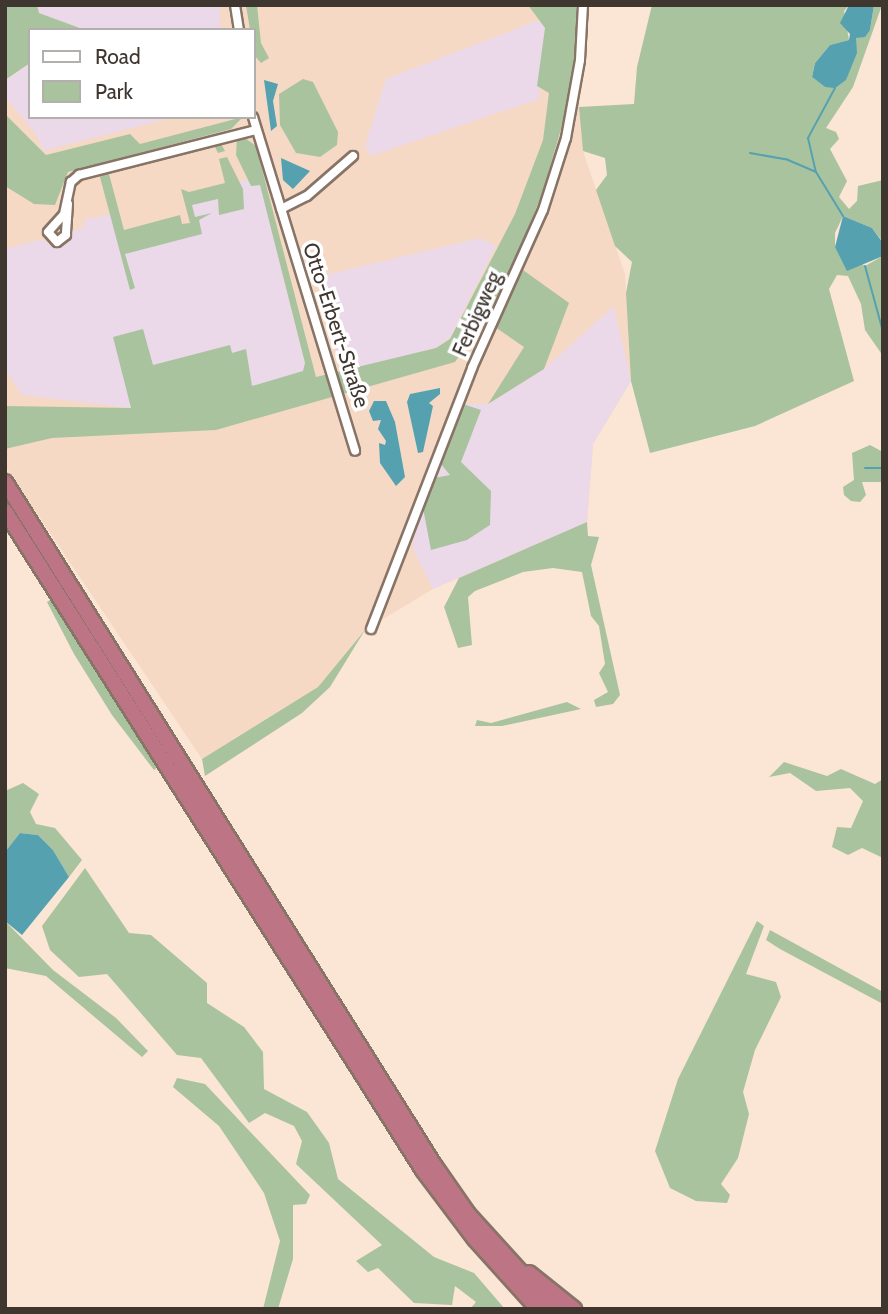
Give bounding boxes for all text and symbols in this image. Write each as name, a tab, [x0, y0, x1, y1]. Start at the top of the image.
legend	[28, 28, 256, 119]
text: Road	[95, 44, 141, 69]
text: Park	[95, 79, 133, 104]
street label: Otto-Erbert-Straße	[297, 239, 375, 411]
street label: Ferbigweg	[447, 268, 507, 360]

